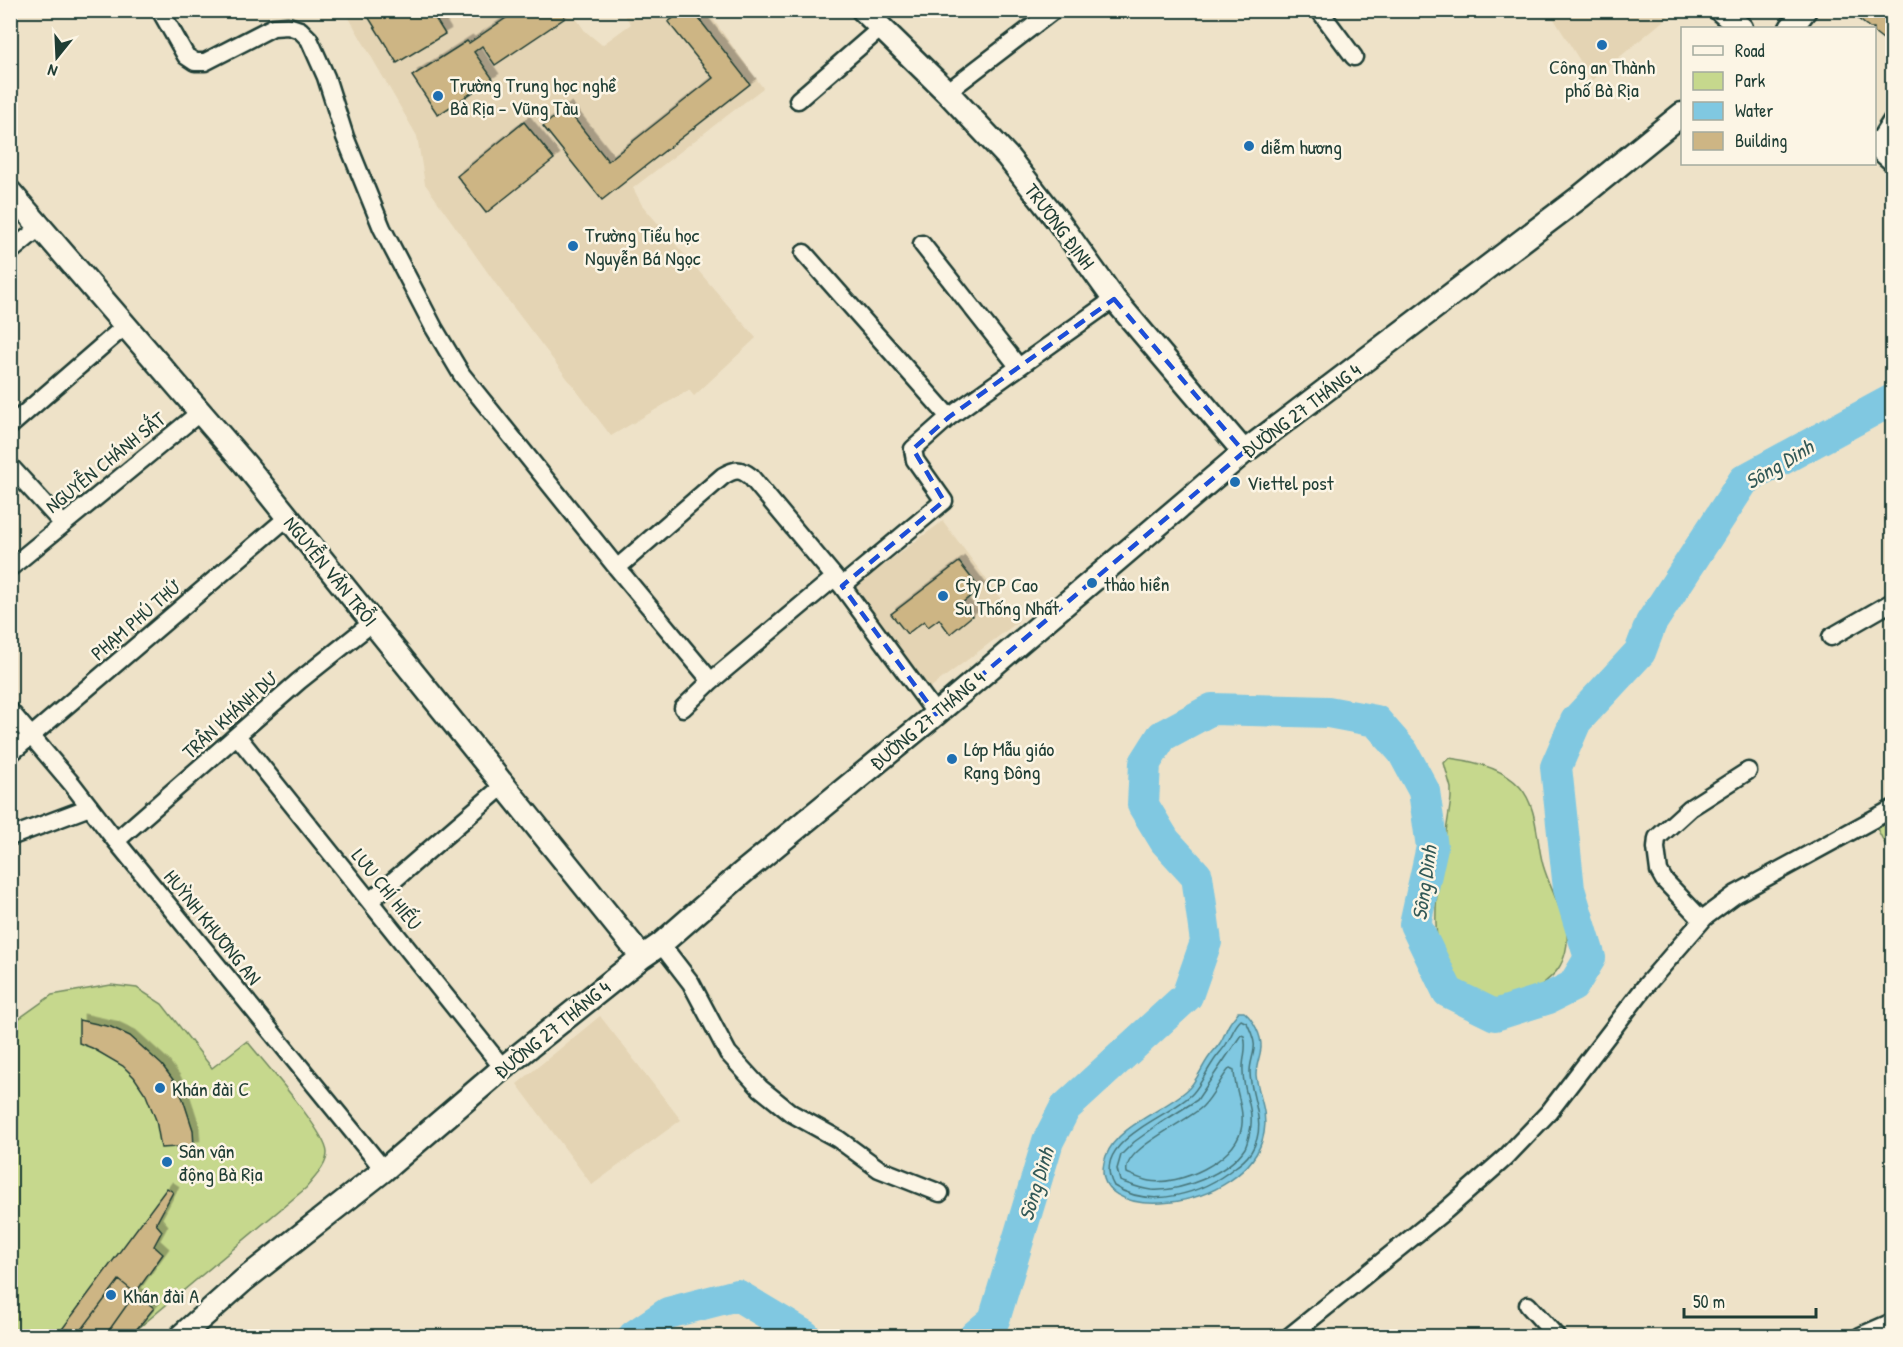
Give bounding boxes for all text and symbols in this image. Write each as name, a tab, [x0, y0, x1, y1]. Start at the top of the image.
north arrow	[27, 27, 87, 87]
legend	[1681, 27, 1876, 165]
marker: Công an Thành phố Bà Rịa	[1595, 38, 1609, 52]
text: Road	[1735, 38, 1765, 63]
place label: Công an Thành phố Bà Rịa	[1549, 53, 1655, 103]
text: N	[44, 59, 60, 83]
text: Park	[1735, 68, 1766, 93]
place label: Trường Trung học nghề Bà Rịa - Vũng Tàu	[450, 71, 616, 121]
marker: Trường Trung học nghề Bà Rịa - Vũng Tàu	[431, 89, 445, 103]
text: Water	[1735, 98, 1773, 123]
text: Building	[1735, 128, 1787, 153]
place label: diễm hương	[1261, 133, 1342, 160]
marker: diễm hương	[1242, 139, 1256, 153]
street label: TRƯƠNG ĐỊNH	[1019, 178, 1101, 274]
place label: Trường Tiểu học Nguyễn Bá Ngọc	[585, 221, 701, 271]
marker: Trường Tiểu học Nguyễn Bá Ngọc	[566, 239, 580, 253]
street label: ĐƯỜNG 27 THÁNG 4	[1236, 356, 1366, 464]
street label: NGUYỄN CHÁNH SẮT	[39, 405, 171, 519]
water label: Sông Dinh	[1739, 432, 1820, 496]
place label: Viettel post	[1247, 469, 1335, 496]
marker: Viettel post	[1228, 475, 1242, 489]
street label: NGUYỄN VĂN TRỖI	[278, 510, 384, 632]
place label: thảo hiền	[1104, 570, 1170, 597]
place label: Cty CP Cao Su Thống Nhất	[955, 571, 1060, 621]
street label: PHẠM PHÚ THỨ	[85, 573, 187, 666]
marker: thảo hiền	[1085, 576, 1099, 590]
marker: Cty CP Cao Su Thống Nhất	[936, 589, 950, 603]
street label: TRẦN KHÁNH DƯ	[176, 664, 283, 765]
street label: ĐƯỜNG 27 THÁNG 4	[864, 664, 990, 776]
place label: Lớp Mẫu giáo Rạng Đông	[964, 735, 1054, 785]
marker: Lớp Mẫu giáo Rạng Đông	[945, 752, 959, 766]
street label: LƯU CHÍ HIẾU	[346, 843, 428, 935]
water label: Sông Dinh	[1404, 843, 1444, 922]
street label: HUỲNH KHƯƠNG AN	[158, 864, 268, 990]
street label: ĐƯỜNG 27 THÁNG 4	[488, 974, 616, 1084]
place label: Khán đài C	[172, 1075, 249, 1102]
marker: Khán đài C	[153, 1081, 167, 1095]
place label: Sân vận động Bà Rịa	[179, 1137, 263, 1187]
water label: Sông Dinh	[1011, 1143, 1061, 1224]
marker: Sân vận động Bà Rịa	[160, 1155, 174, 1169]
scale bar	[1684, 1281, 1816, 1319]
place label: Khán đài A	[123, 1282, 199, 1309]
marker: Khán đài A	[104, 1288, 118, 1302]
text: 50 m	[1693, 1289, 1725, 1314]

